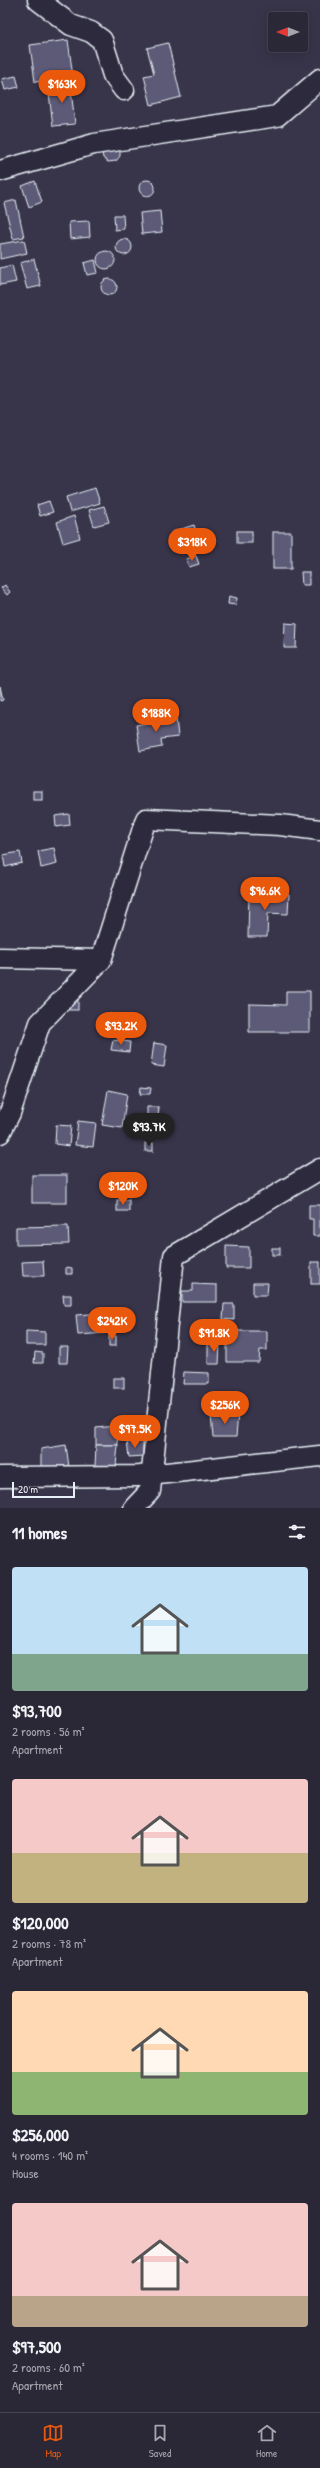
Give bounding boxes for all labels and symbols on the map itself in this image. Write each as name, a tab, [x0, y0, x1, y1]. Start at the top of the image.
north arrow	[268, 12, 308, 52]
pin: $163K	[34, 70, 90, 104]
pin: $318K	[164, 528, 220, 562]
pin: $188K	[128, 699, 184, 733]
pin: $96.6K	[232, 877, 298, 911]
pin: $93.2K	[88, 1012, 154, 1046]
pin: $93.7K	[116, 1113, 182, 1147]
pin: $120K	[95, 1172, 151, 1206]
pin: $242K	[84, 1307, 140, 1341]
pin: $91.8K	[181, 1319, 247, 1353]
pin: $256K	[197, 1391, 253, 1425]
pin: $97.5K	[102, 1415, 168, 1449]
scale bar	[12, 1480, 75, 1499]

